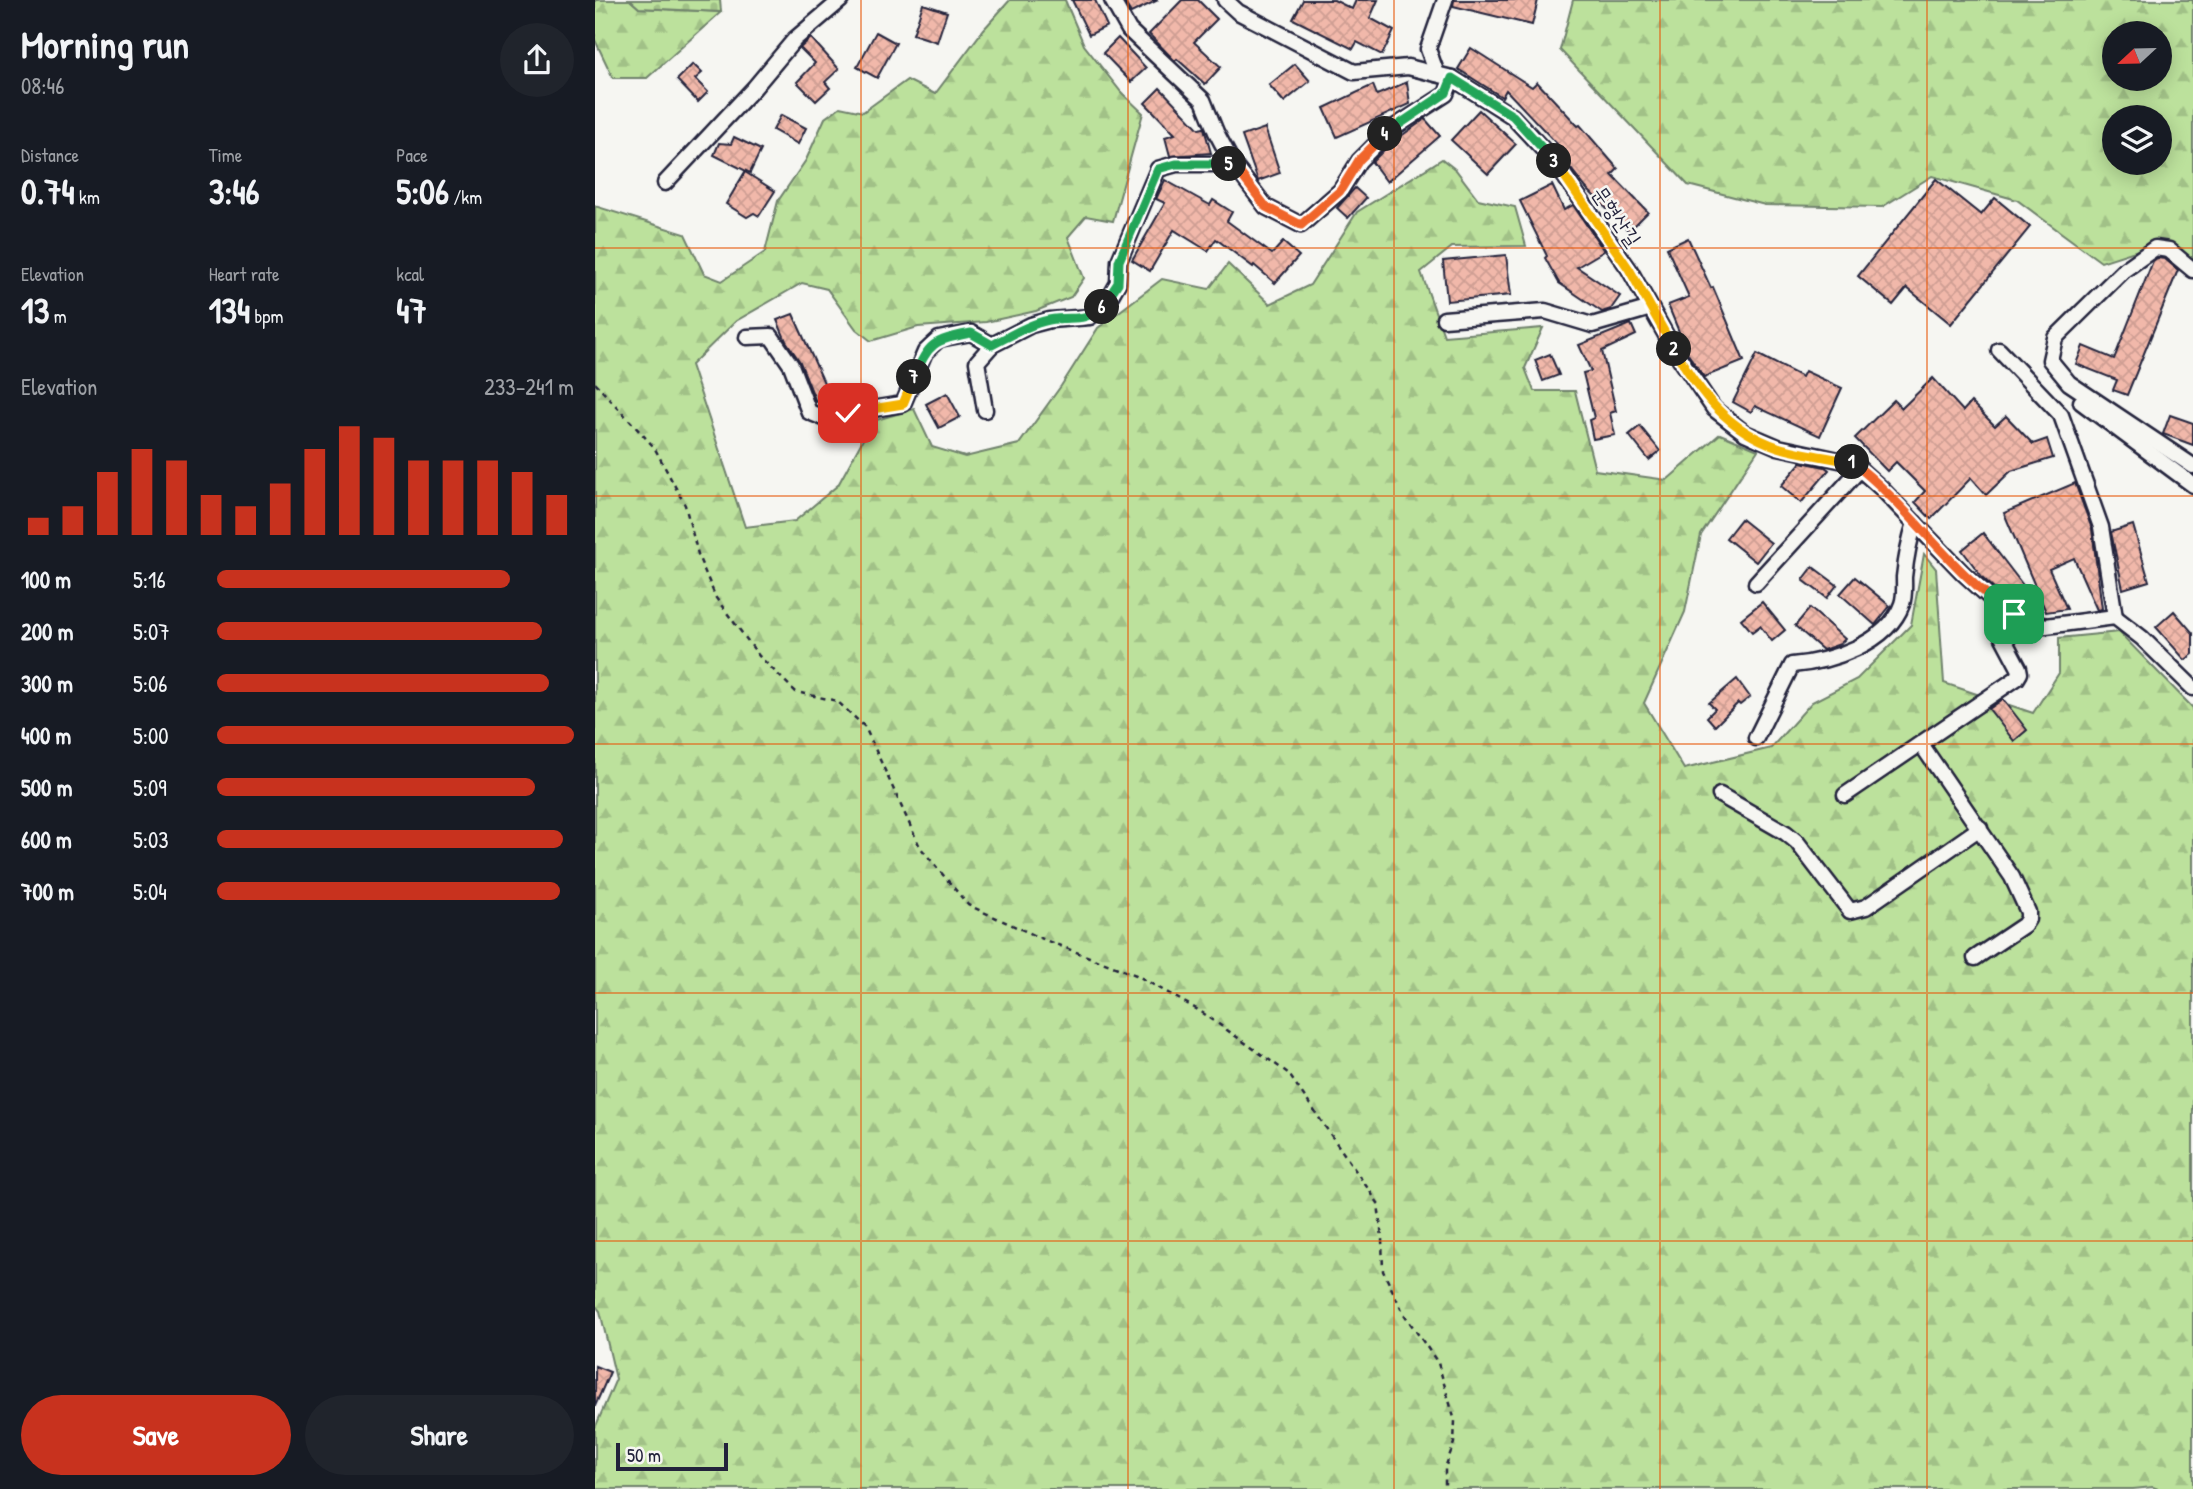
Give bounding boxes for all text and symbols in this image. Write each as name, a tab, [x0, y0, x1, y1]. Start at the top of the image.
text: Morning run	[21, 18, 189, 70]
north arrow	[2102, 21, 2172, 91]
map controls	[2102, 21, 2172, 175]
button: share	[500, 23, 574, 97]
text: 08:46	[21, 70, 64, 101]
button: layers	[2102, 105, 2172, 175]
pin: 4	[1367, 116, 1403, 152]
text: 4	[1381, 120, 1388, 146]
text: Distance	[21, 142, 79, 168]
text: Time	[209, 142, 242, 168]
text: Pace	[396, 142, 428, 168]
pin: 3	[1537, 144, 1571, 178]
pin: 5	[1211, 146, 1247, 182]
text: 3	[1549, 147, 1558, 173]
text: 5	[1224, 150, 1233, 176]
text: 0.74	[21, 168, 75, 215]
text: 3:46	[209, 168, 260, 215]
text: 5:06	[396, 168, 449, 215]
street label: 문형산길	[1586, 180, 1648, 252]
text: km	[75, 184, 100, 210]
text: /km	[449, 184, 482, 210]
text: Elevation	[21, 261, 84, 287]
text: Heart rate	[209, 261, 280, 287]
text: kcal	[396, 261, 424, 287]
text: 13	[21, 287, 49, 334]
text: 134	[209, 287, 250, 334]
text: 47	[396, 287, 427, 334]
pin: 6	[1085, 290, 1119, 324]
text: 6	[1098, 293, 1105, 319]
text: m	[49, 303, 67, 329]
text: bpm	[250, 303, 283, 329]
pin: 2	[1657, 332, 1691, 366]
text: 2	[1669, 335, 1678, 361]
pin: 7	[897, 360, 931, 394]
text: 7	[909, 363, 918, 389]
text: Elevation	[21, 371, 97, 402]
text: 233–241 m	[484, 371, 574, 402]
pin	[818, 383, 878, 443]
icon: check	[829, 394, 867, 432]
pin: 1	[1835, 444, 1869, 480]
text: 1	[1848, 448, 1855, 474]
text: 100 m	[21, 564, 71, 595]
text: 5:16	[133, 564, 166, 595]
pin	[1984, 584, 2044, 644]
icon: arrive	[1995, 595, 2033, 633]
text: 200 m	[21, 616, 73, 647]
text: 5:07	[133, 616, 170, 647]
text: 300 m	[21, 668, 73, 699]
text: 5:06	[133, 668, 168, 699]
text: 400 m	[21, 720, 71, 751]
text: 5:00	[133, 720, 169, 751]
text: 500 m	[21, 772, 72, 803]
text: 5:09	[133, 772, 167, 803]
text: 600 m	[21, 824, 72, 855]
text: 5:03	[133, 824, 169, 855]
text: 700 m	[21, 876, 74, 907]
text: 5:04	[133, 876, 167, 907]
button: Save	[21, 1395, 291, 1475]
button: Share	[305, 1395, 574, 1475]
scale bar	[616, 1440, 728, 1472]
text: 50 m	[627, 1442, 661, 1468]

